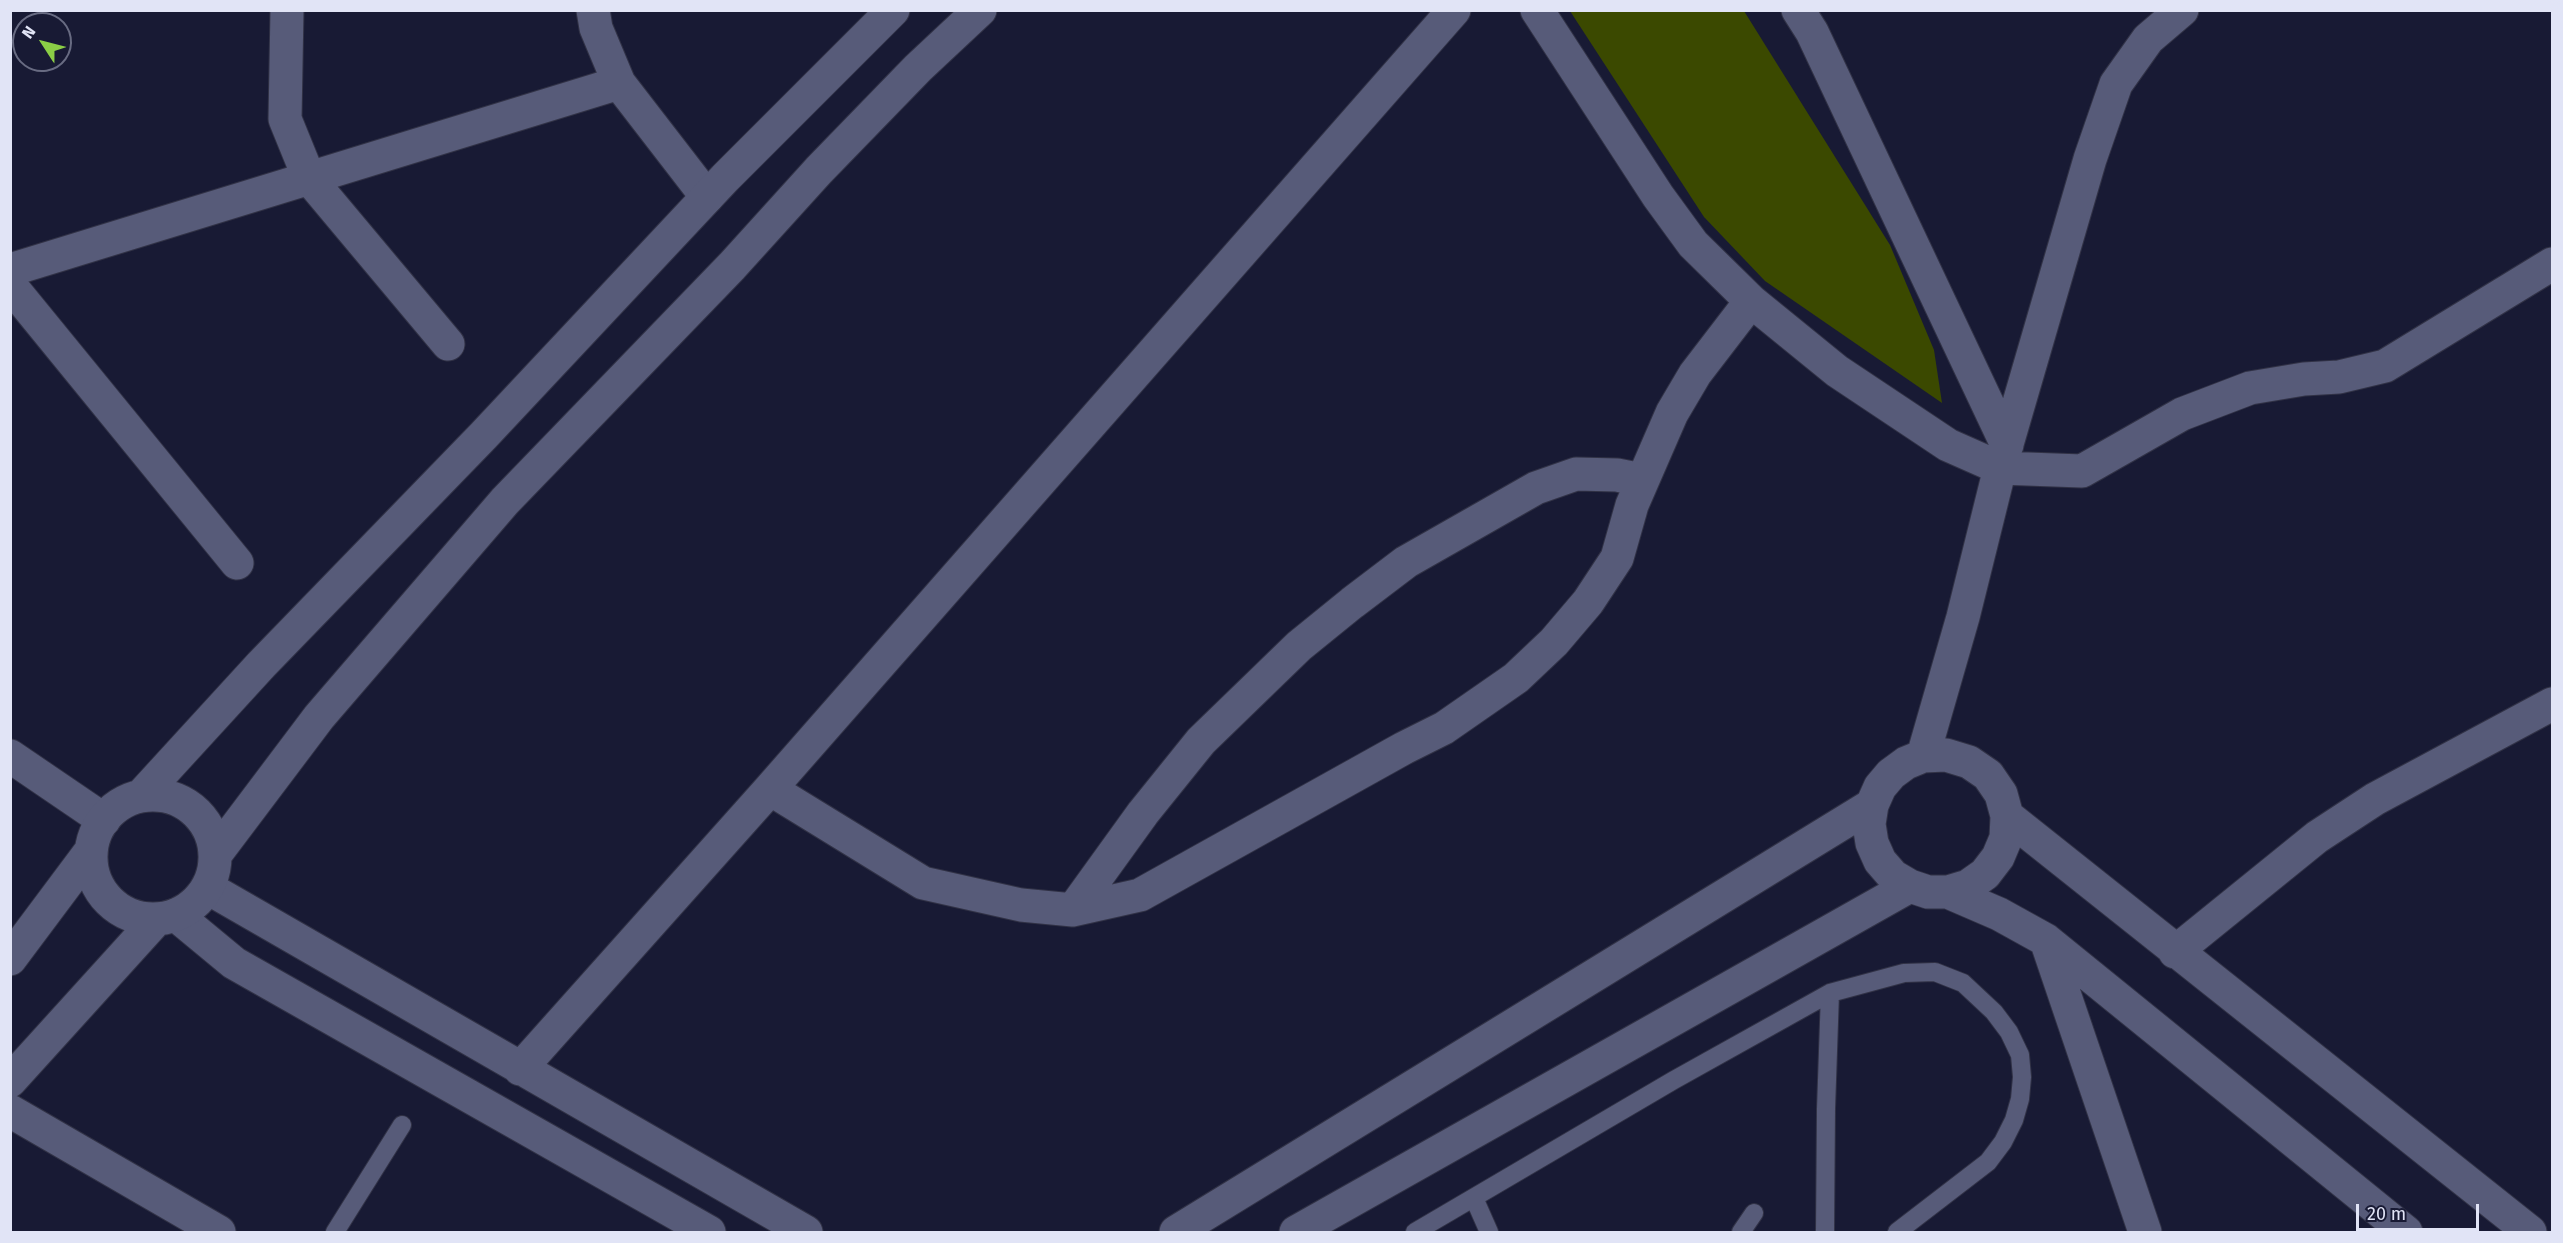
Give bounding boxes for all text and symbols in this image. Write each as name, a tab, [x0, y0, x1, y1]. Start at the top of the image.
north arrow	[12, 12, 72, 72]
text: N	[18, 22, 39, 42]
scale bar	[2359, 1192, 2482, 1230]
text: 20 m	[2367, 1203, 2406, 1225]

